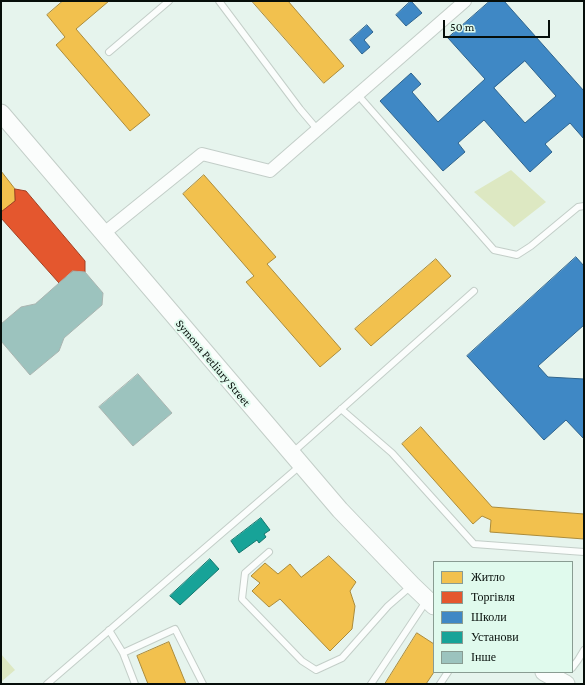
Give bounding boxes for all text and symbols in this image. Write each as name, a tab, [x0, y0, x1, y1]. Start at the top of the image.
scale bar	[445, 12, 552, 38]
text: 50 m	[450, 20, 474, 34]
street label: Symona Petliury Street	[173, 317, 253, 409]
legend	[433, 561, 573, 673]
text: Житло	[471, 570, 505, 584]
text: Торгівля	[471, 590, 515, 604]
text: Школи	[471, 610, 507, 624]
text: Установи	[471, 630, 519, 644]
text: Інше	[471, 650, 496, 664]

